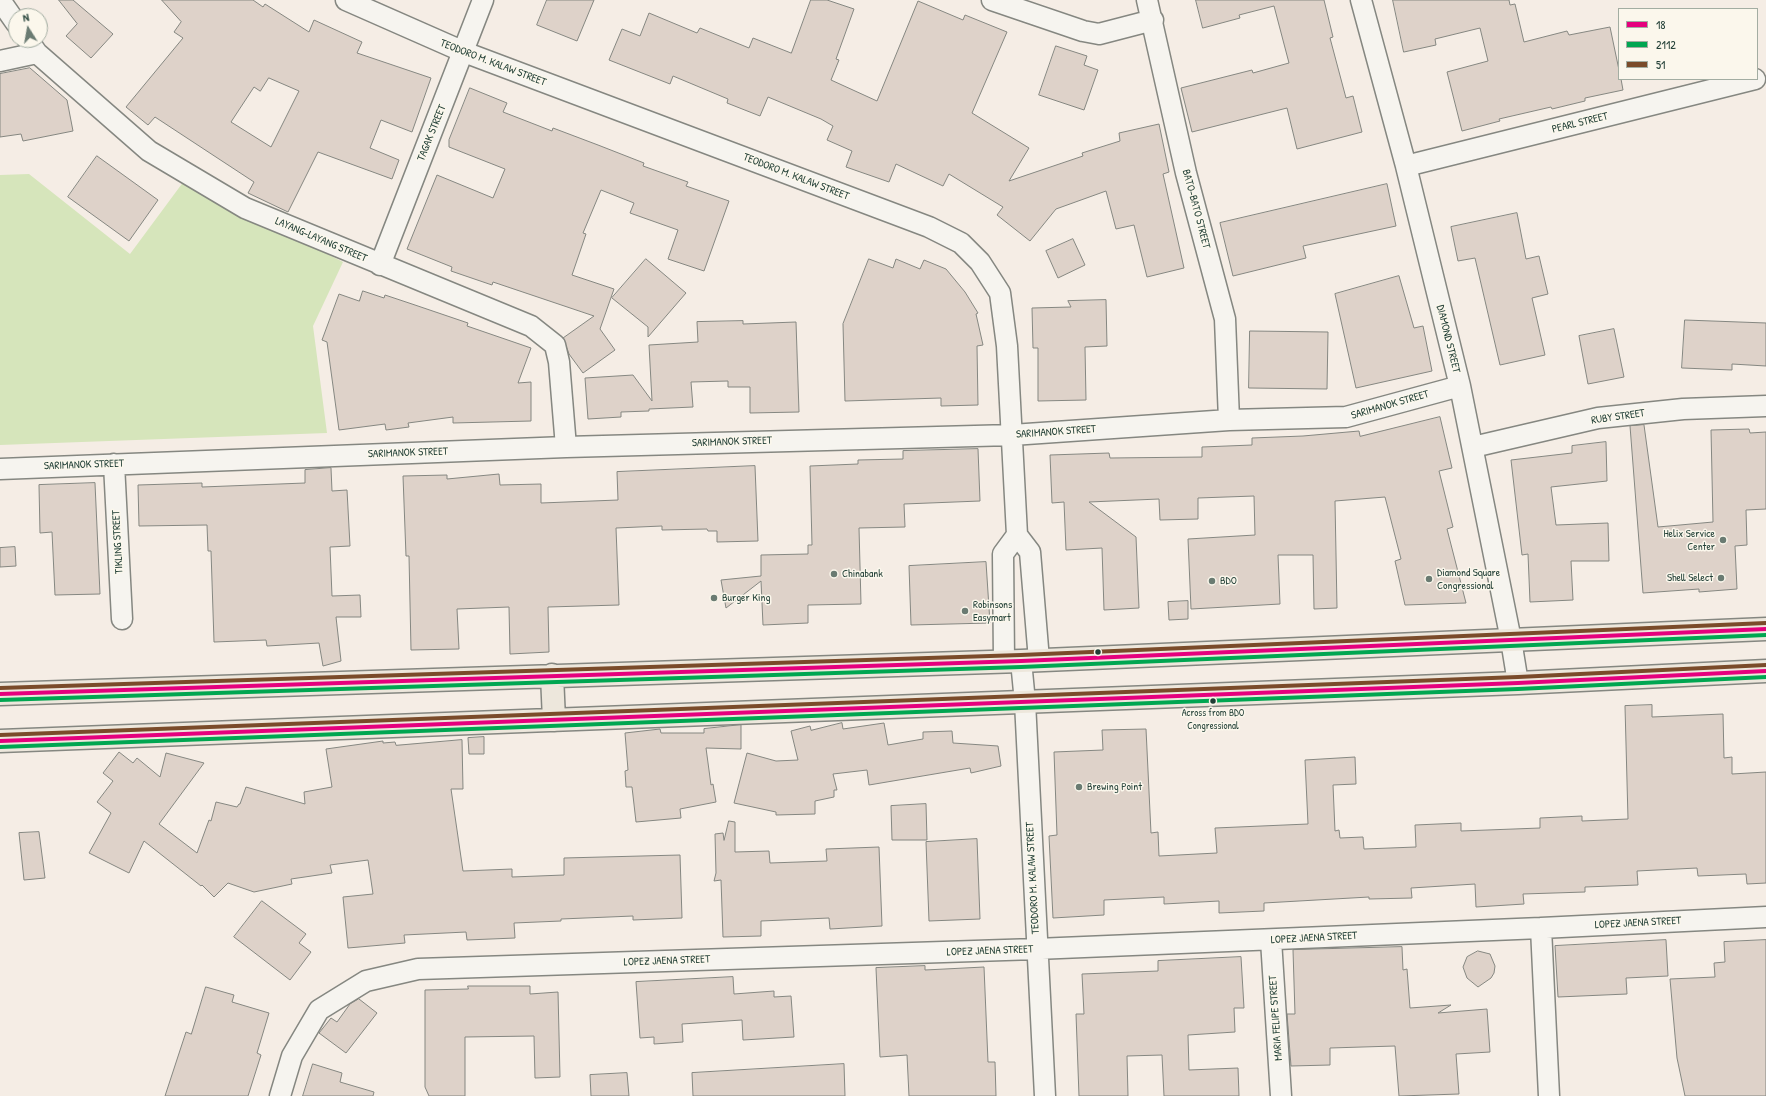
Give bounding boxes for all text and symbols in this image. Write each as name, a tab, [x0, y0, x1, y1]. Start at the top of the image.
north arrow	[8, 8, 48, 48]
legend	[1618, 8, 1758, 80]
text: N	[22, 10, 30, 25]
text: 18	[1656, 16, 1666, 33]
text: 2112	[1656, 36, 1676, 53]
street label: TEODORO M. KALAW STREET	[438, 37, 548, 89]
text: 51	[1656, 56, 1665, 73]
street label: TAGAK STREET	[415, 103, 449, 163]
street label: PEARL STREET	[1551, 110, 1609, 136]
street label: TEODORO M. KALAW STREET	[741, 151, 851, 203]
street label: BATO-BATO STREET	[1179, 168, 1213, 250]
street label: LAYANG-LAYANG STREET	[273, 215, 369, 265]
street label: DIAMOND STREET	[1433, 304, 1463, 374]
street label: SARIMANOK STREET	[1350, 388, 1430, 422]
street label: RUBY STREET	[1590, 407, 1646, 427]
street label: SARIMANOK STREET	[1016, 423, 1096, 441]
street label: SARIMANOK STREET	[692, 434, 772, 450]
street label: SARIMANOK STREET	[368, 445, 448, 461]
street label: SARIMANOK STREET	[44, 457, 124, 473]
street label: TIKLING STREET	[110, 510, 126, 574]
place label: Helix Service Center	[1663, 527, 1715, 553]
marker: Helix Service Center	[1718, 535, 1728, 545]
place label: Diamond Square Congressional	[1437, 566, 1500, 592]
place label: Chinabank	[842, 567, 883, 581]
marker: Chinabank	[829, 569, 839, 579]
place label: Shell Select	[1667, 571, 1713, 585]
marker: Shell Select	[1716, 573, 1726, 583]
place label: BDO	[1220, 574, 1237, 588]
marker: Diamond Square Congressional	[1424, 574, 1434, 584]
marker: BDO	[1207, 576, 1217, 586]
place label: Burger King	[722, 591, 770, 605]
marker: Burger King	[709, 593, 719, 603]
place label: Robinsons Easymart	[973, 598, 1012, 624]
marker: Robinsons Easymart	[960, 606, 970, 616]
unlabelled marker	[1093, 647, 1103, 657]
marker: Across from BDO Congressional	[1208, 696, 1218, 706]
place label: Across from BDO Congressional	[1182, 707, 1244, 730]
place label: Brewing Point	[1087, 780, 1142, 794]
marker: Brewing Point	[1074, 782, 1084, 792]
street label: TEODORO M. KALAW STREET	[1023, 821, 1043, 935]
street label: LOPEZ JAENA STREET	[1594, 914, 1682, 932]
street label: LOPEZ JAENA STREET	[1270, 929, 1358, 947]
street label: LOPEZ JAENA STREET	[947, 943, 1033, 959]
street label: LOPEZ JAENA STREET	[624, 953, 710, 969]
street label: MARIA FELIPE STREET	[1266, 975, 1286, 1061]

